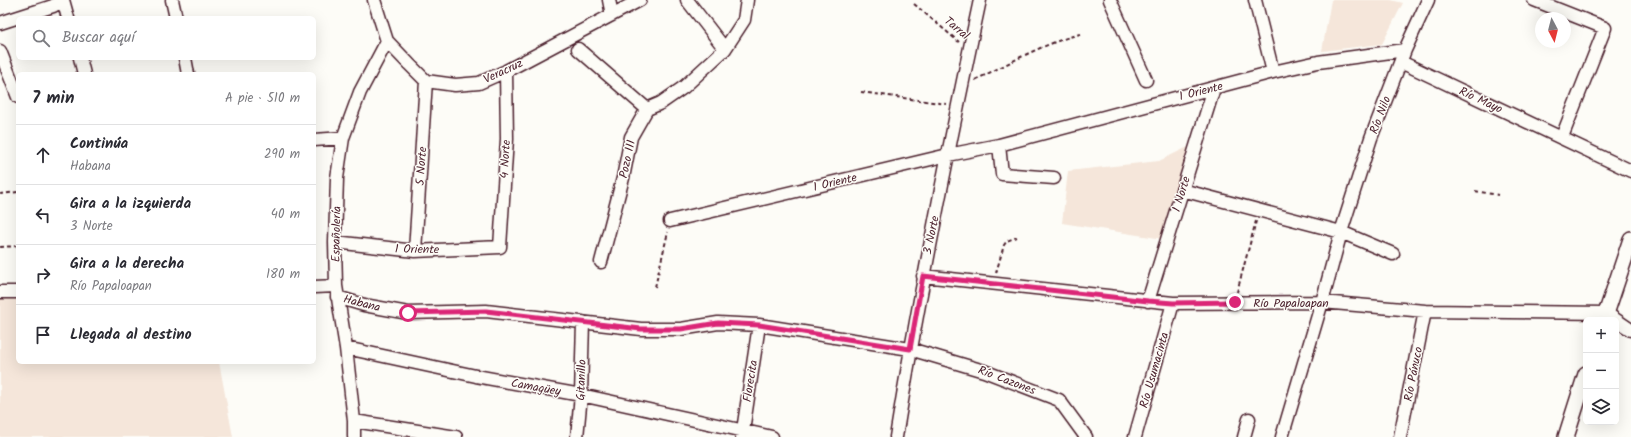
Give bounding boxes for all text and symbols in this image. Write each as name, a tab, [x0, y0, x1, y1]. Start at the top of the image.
street label: Tarral	[940, 12, 974, 45]
north arrow	[1535, 12, 1571, 48]
search box	[16, 16, 316, 60]
text: Buscar aquí	[62, 26, 135, 50]
icon: search	[30, 27, 52, 49]
street label: Veracruz	[480, 54, 526, 89]
street label: 1 Oriente	[1177, 77, 1226, 106]
street label: Río Mayo	[1456, 82, 1506, 119]
text: 7 min	[32, 85, 74, 112]
text: A pie · 510 m	[225, 88, 300, 109]
street label: Río Nilo	[1365, 93, 1396, 137]
text: Continúa	[70, 132, 128, 156]
street label: 4 Norte	[495, 138, 516, 179]
street label: Pozo 111	[614, 138, 641, 180]
icon: ahead	[32, 144, 54, 166]
text: 290 m	[264, 144, 300, 165]
street label: 5 Norte	[411, 145, 432, 186]
text: Habana	[70, 156, 111, 177]
street label: 1 Oriente	[811, 168, 860, 197]
street label: 1 Norte	[1167, 174, 1196, 214]
text: Gira a la izquierda	[70, 192, 191, 216]
icon: left	[32, 204, 54, 226]
text: 40 m	[271, 204, 300, 225]
street label: Españolería	[327, 205, 346, 262]
street label: 3 Norte	[918, 213, 945, 256]
text: 3 Norte	[70, 216, 113, 237]
street label: 1 Oriente	[395, 240, 440, 259]
text: Gira a la derecha	[70, 252, 184, 276]
icon: right	[32, 264, 54, 286]
text: 180 m	[266, 264, 300, 285]
text: Río Papaloapan	[70, 276, 152, 297]
street label: Habana	[341, 290, 383, 317]
route end	[1226, 293, 1244, 311]
street label: Río Papaloapan	[1253, 294, 1329, 313]
route start	[399, 304, 417, 322]
map controls	[1583, 317, 1619, 425]
button: +	[1583, 317, 1619, 353]
text: Llegada al destino	[70, 323, 192, 347]
icon: arrive	[32, 324, 54, 346]
street label: Río Usumacinta	[1135, 330, 1174, 410]
street label: Río Pánuco	[1399, 345, 1428, 403]
button: −	[1583, 353, 1619, 389]
street label: Florecita	[738, 358, 763, 404]
street label: Gitanillo	[571, 359, 592, 401]
street label: Río Cazones	[975, 361, 1038, 400]
street label: Camagüey	[509, 374, 563, 401]
button: layers	[1583, 389, 1619, 425]

